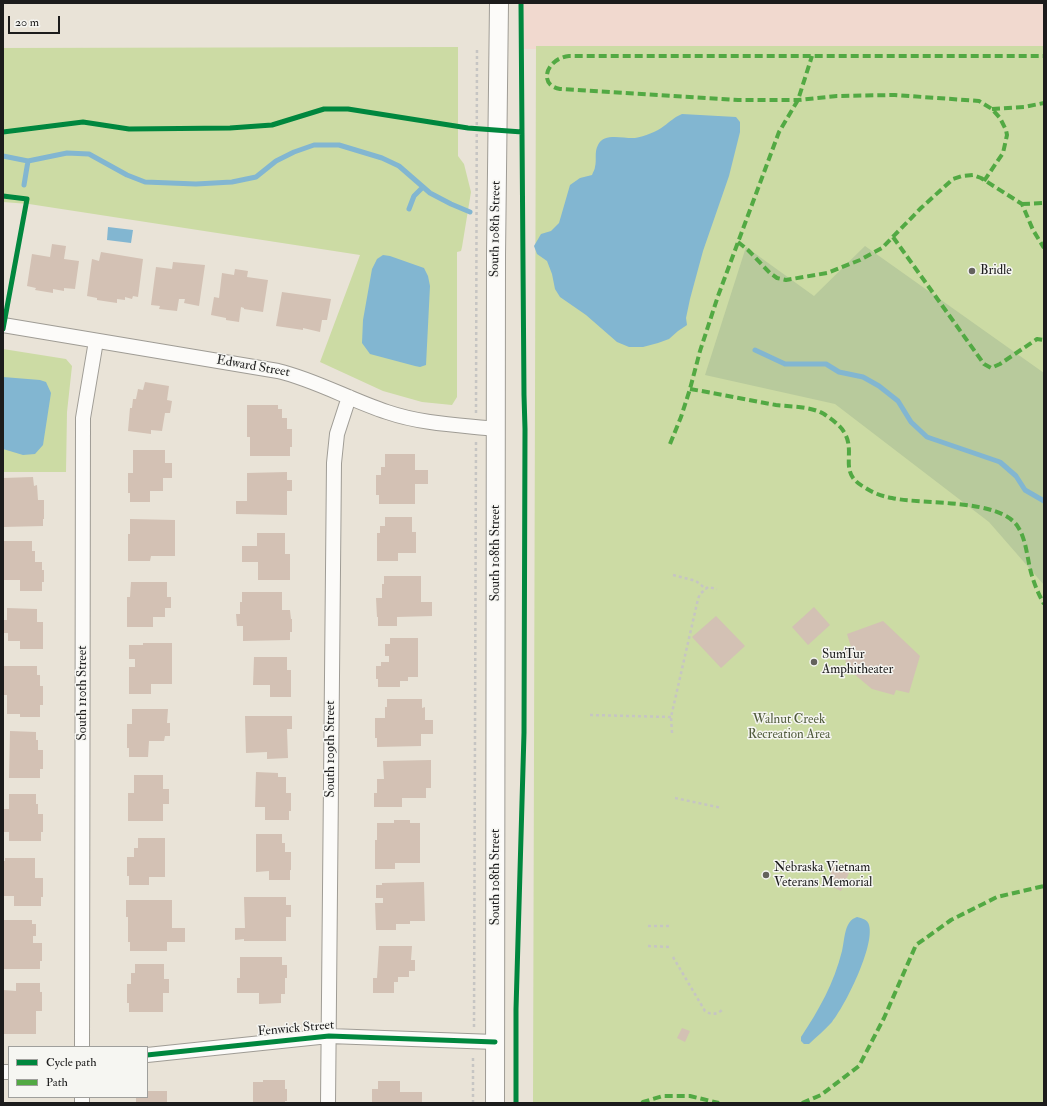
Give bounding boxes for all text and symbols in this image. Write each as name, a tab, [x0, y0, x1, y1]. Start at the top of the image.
scale bar	[10, 8, 62, 34]
text: 20 m	[15, 15, 39, 30]
street label: South 108th Street	[487, 181, 505, 277]
place label: Bridle	[980, 263, 1012, 279]
marker: Bridle	[967, 266, 977, 276]
street label: Edward Street	[215, 353, 291, 381]
street label: South 108th Street	[488, 505, 504, 601]
street label: South 110th Street	[75, 646, 91, 740]
place label: SumTur Amphitheater	[822, 647, 893, 678]
marker: SumTur Amphitheater	[809, 657, 819, 667]
street label: South 109th Street	[323, 701, 339, 797]
park label: Walnut Creek Recreation Area	[748, 712, 830, 743]
street label: South 108th Street	[488, 829, 504, 925]
place label: Nebraska Vietnam Veterans Memorial	[774, 860, 872, 891]
marker: Nebraska Vietnam Veterans Memorial	[761, 870, 771, 880]
street label: Fenwick Street	[257, 1018, 335, 1040]
legend	[8, 1046, 148, 1098]
text: Cycle path	[46, 1055, 96, 1070]
text: Path	[46, 1075, 68, 1090]

